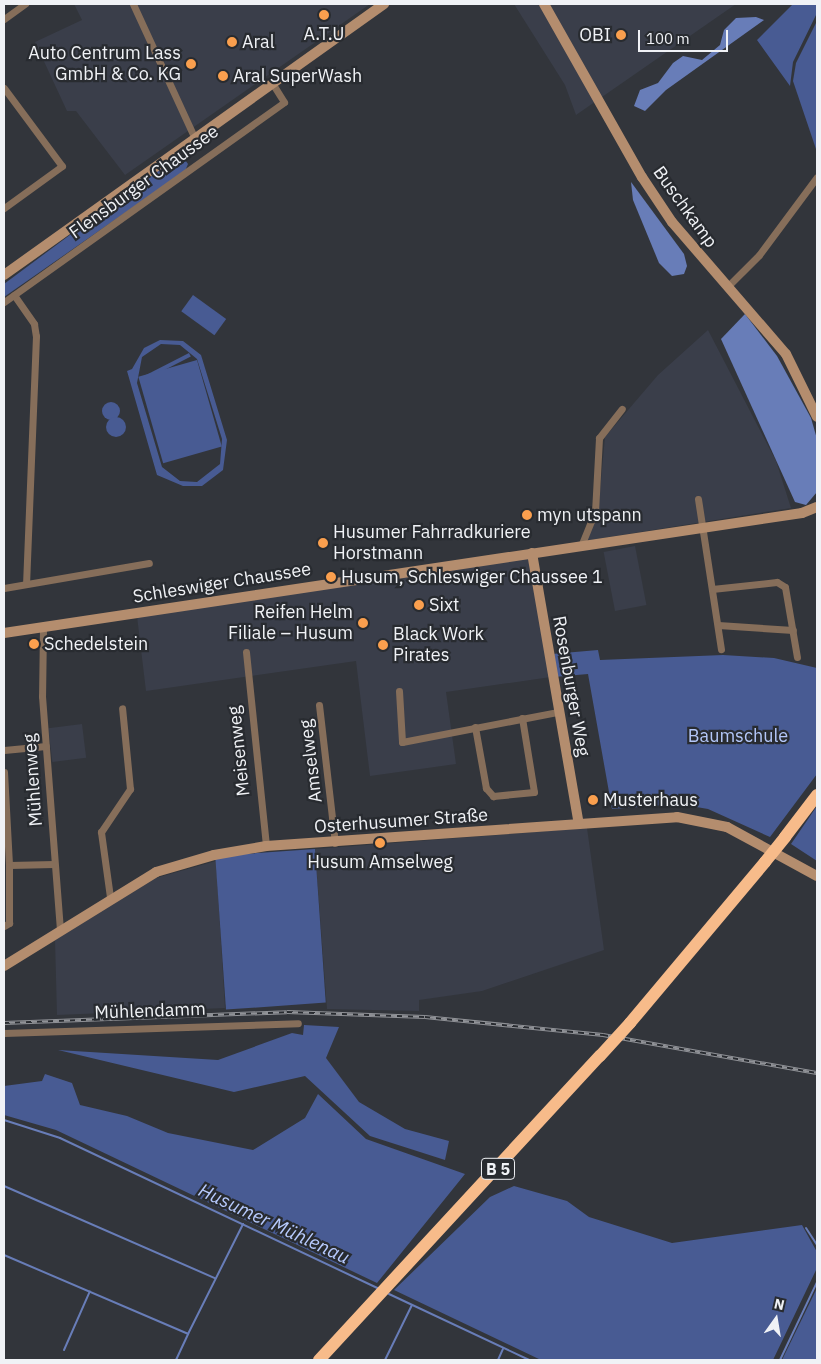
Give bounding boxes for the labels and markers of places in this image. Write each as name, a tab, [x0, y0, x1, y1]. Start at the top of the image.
marker: A.T.U	[318, 9, 330, 21]
place label: A.T.U	[304, 23, 344, 45]
place label: OBI	[579, 24, 611, 46]
marker: OBI	[615, 29, 627, 41]
place label: Aral	[242, 31, 275, 53]
marker: Aral	[226, 36, 238, 48]
place label: Auto Centrum Lass GmbH & Co. KG	[28, 43, 181, 86]
marker: Auto Centrum Lass GmbH & Co. KG	[185, 58, 197, 70]
place label: Aral SuperWash	[233, 65, 362, 87]
marker: Aral SuperWash	[217, 70, 229, 82]
place label: myn utspann	[537, 504, 642, 526]
marker: myn utspann	[521, 509, 533, 521]
place label: Husumer Fahrradkuriere Horstmann	[333, 522, 531, 564]
marker: Husumer Fahrradkuriere Horstmann	[317, 537, 329, 549]
place label: Husum, Schleswiger Chaussee 1	[341, 566, 603, 588]
marker: Husum, Schleswiger Chaussee 1	[325, 571, 337, 583]
place label: Sixt	[429, 594, 459, 616]
marker: Sixt	[413, 599, 425, 611]
place label: Reifen Helm Filiale – Husum	[228, 602, 353, 644]
marker: Reifen Helm Filiale – Husum	[357, 617, 369, 629]
place label: Black Work Pirates	[393, 624, 484, 666]
place label: Schedelstein	[44, 633, 148, 655]
marker: Schedelstein	[28, 638, 40, 650]
marker: Black Work Pirates	[377, 639, 389, 651]
place label: Musterhaus	[603, 789, 698, 811]
marker: Musterhaus	[587, 794, 599, 806]
marker: Husum Amselweg	[374, 837, 386, 849]
place label: Husum Amselweg	[307, 851, 453, 873]

